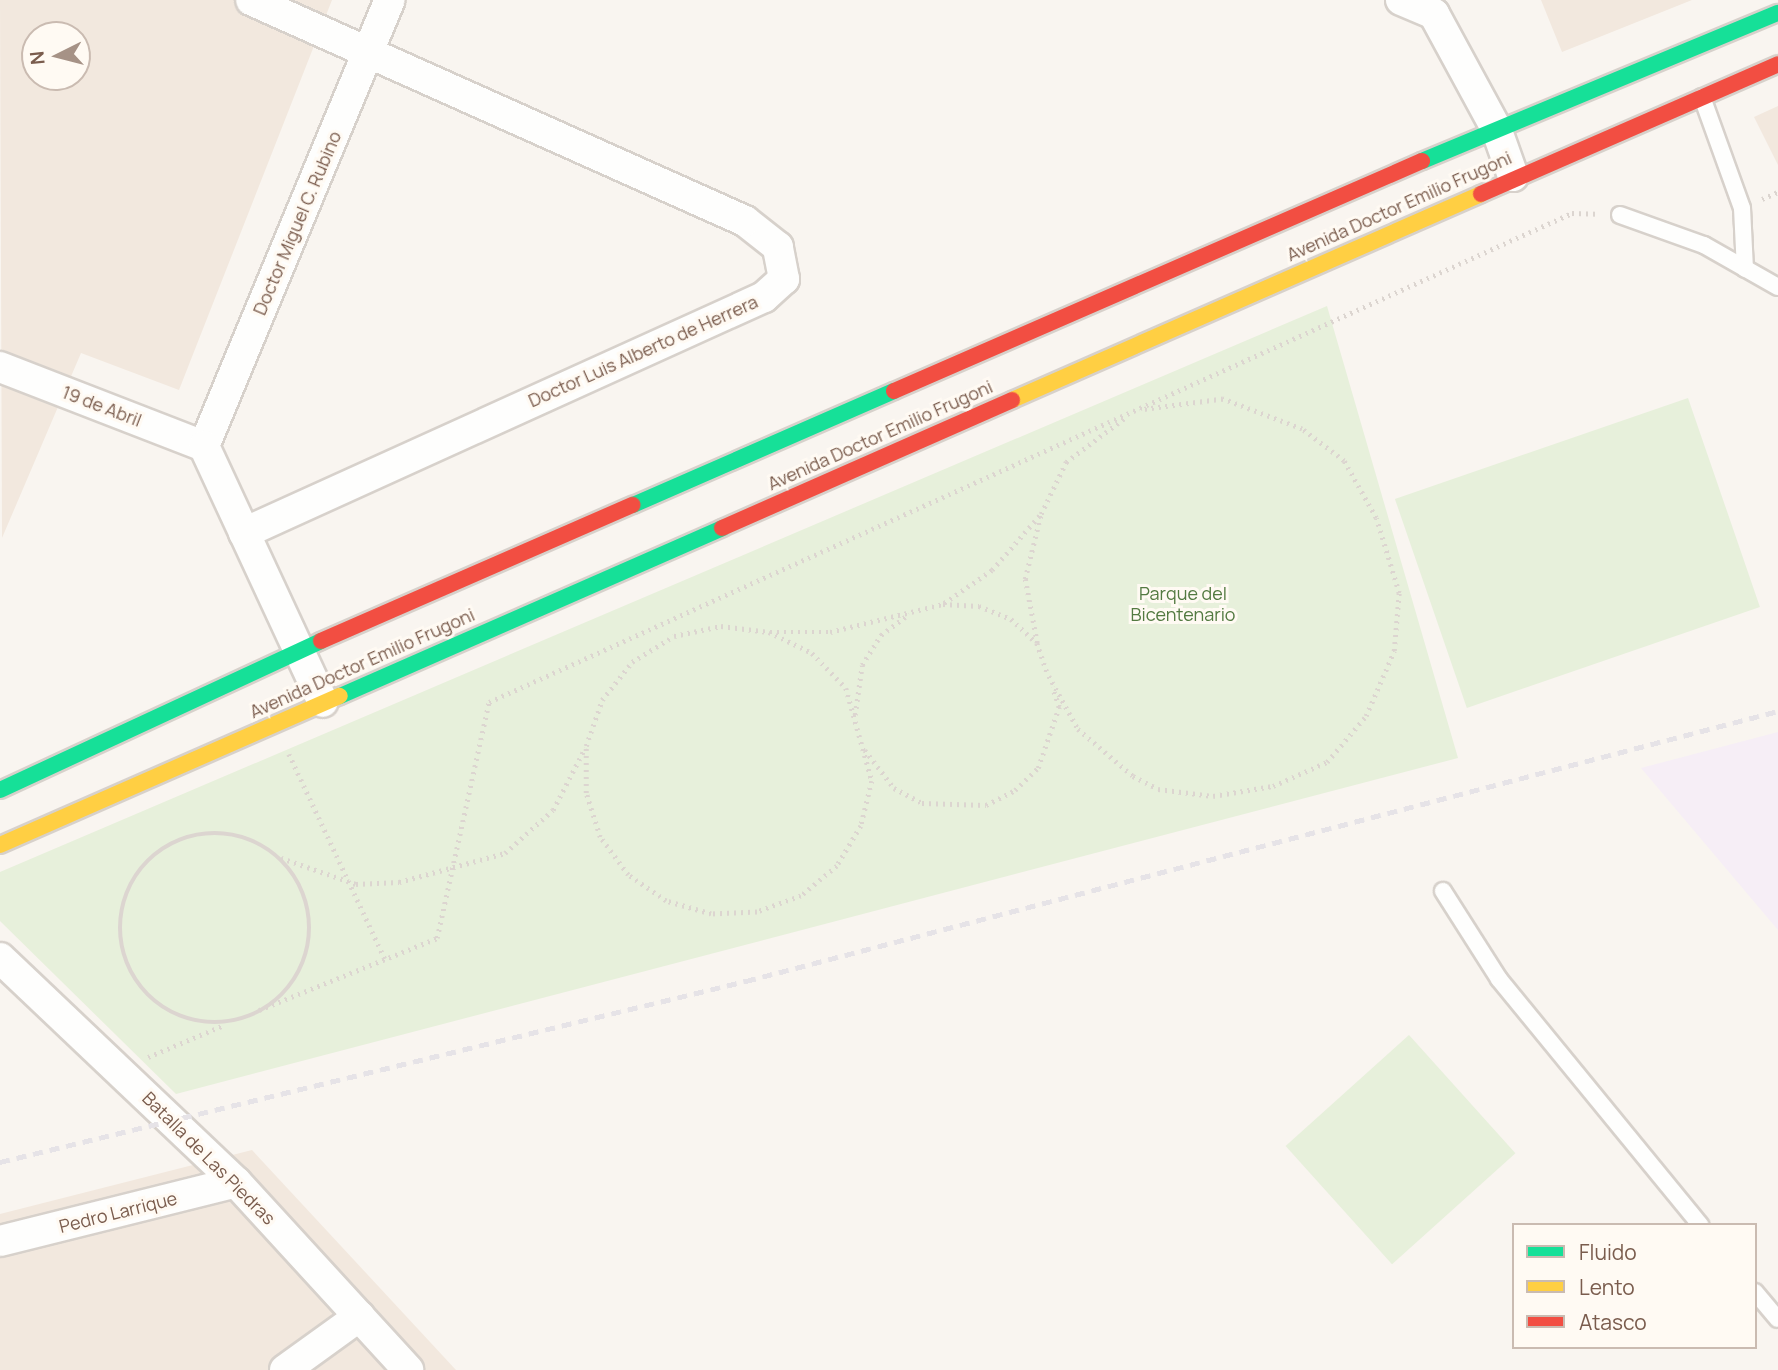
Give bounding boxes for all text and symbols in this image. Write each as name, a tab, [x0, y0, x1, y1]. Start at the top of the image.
north arrow	[21, 21, 91, 91]
text: N	[23, 50, 51, 66]
street label: Doctor Miguel C. Rubino	[248, 128, 346, 318]
street label: Avenida Doctor Emilio Frugoni	[1283, 147, 1515, 265]
street label: Doctor Luis Alberto de Herrera	[525, 291, 761, 411]
street label: Avenida Doctor Emilio Frugoni	[764, 376, 996, 494]
street label: 19 de Abril	[59, 381, 145, 431]
park label: Parque del Bicentenario	[1130, 583, 1236, 626]
street label: Avenida Doctor Emilio Frugoni	[246, 604, 478, 722]
street label: Batalla de Las Piedras	[138, 1087, 280, 1229]
street label: Pedro Larrique	[57, 1187, 179, 1237]
legend	[1512, 1223, 1757, 1349]
text: Fluido	[1579, 1238, 1637, 1266]
text: Lento	[1579, 1273, 1635, 1301]
text: Atasco	[1579, 1308, 1647, 1336]

